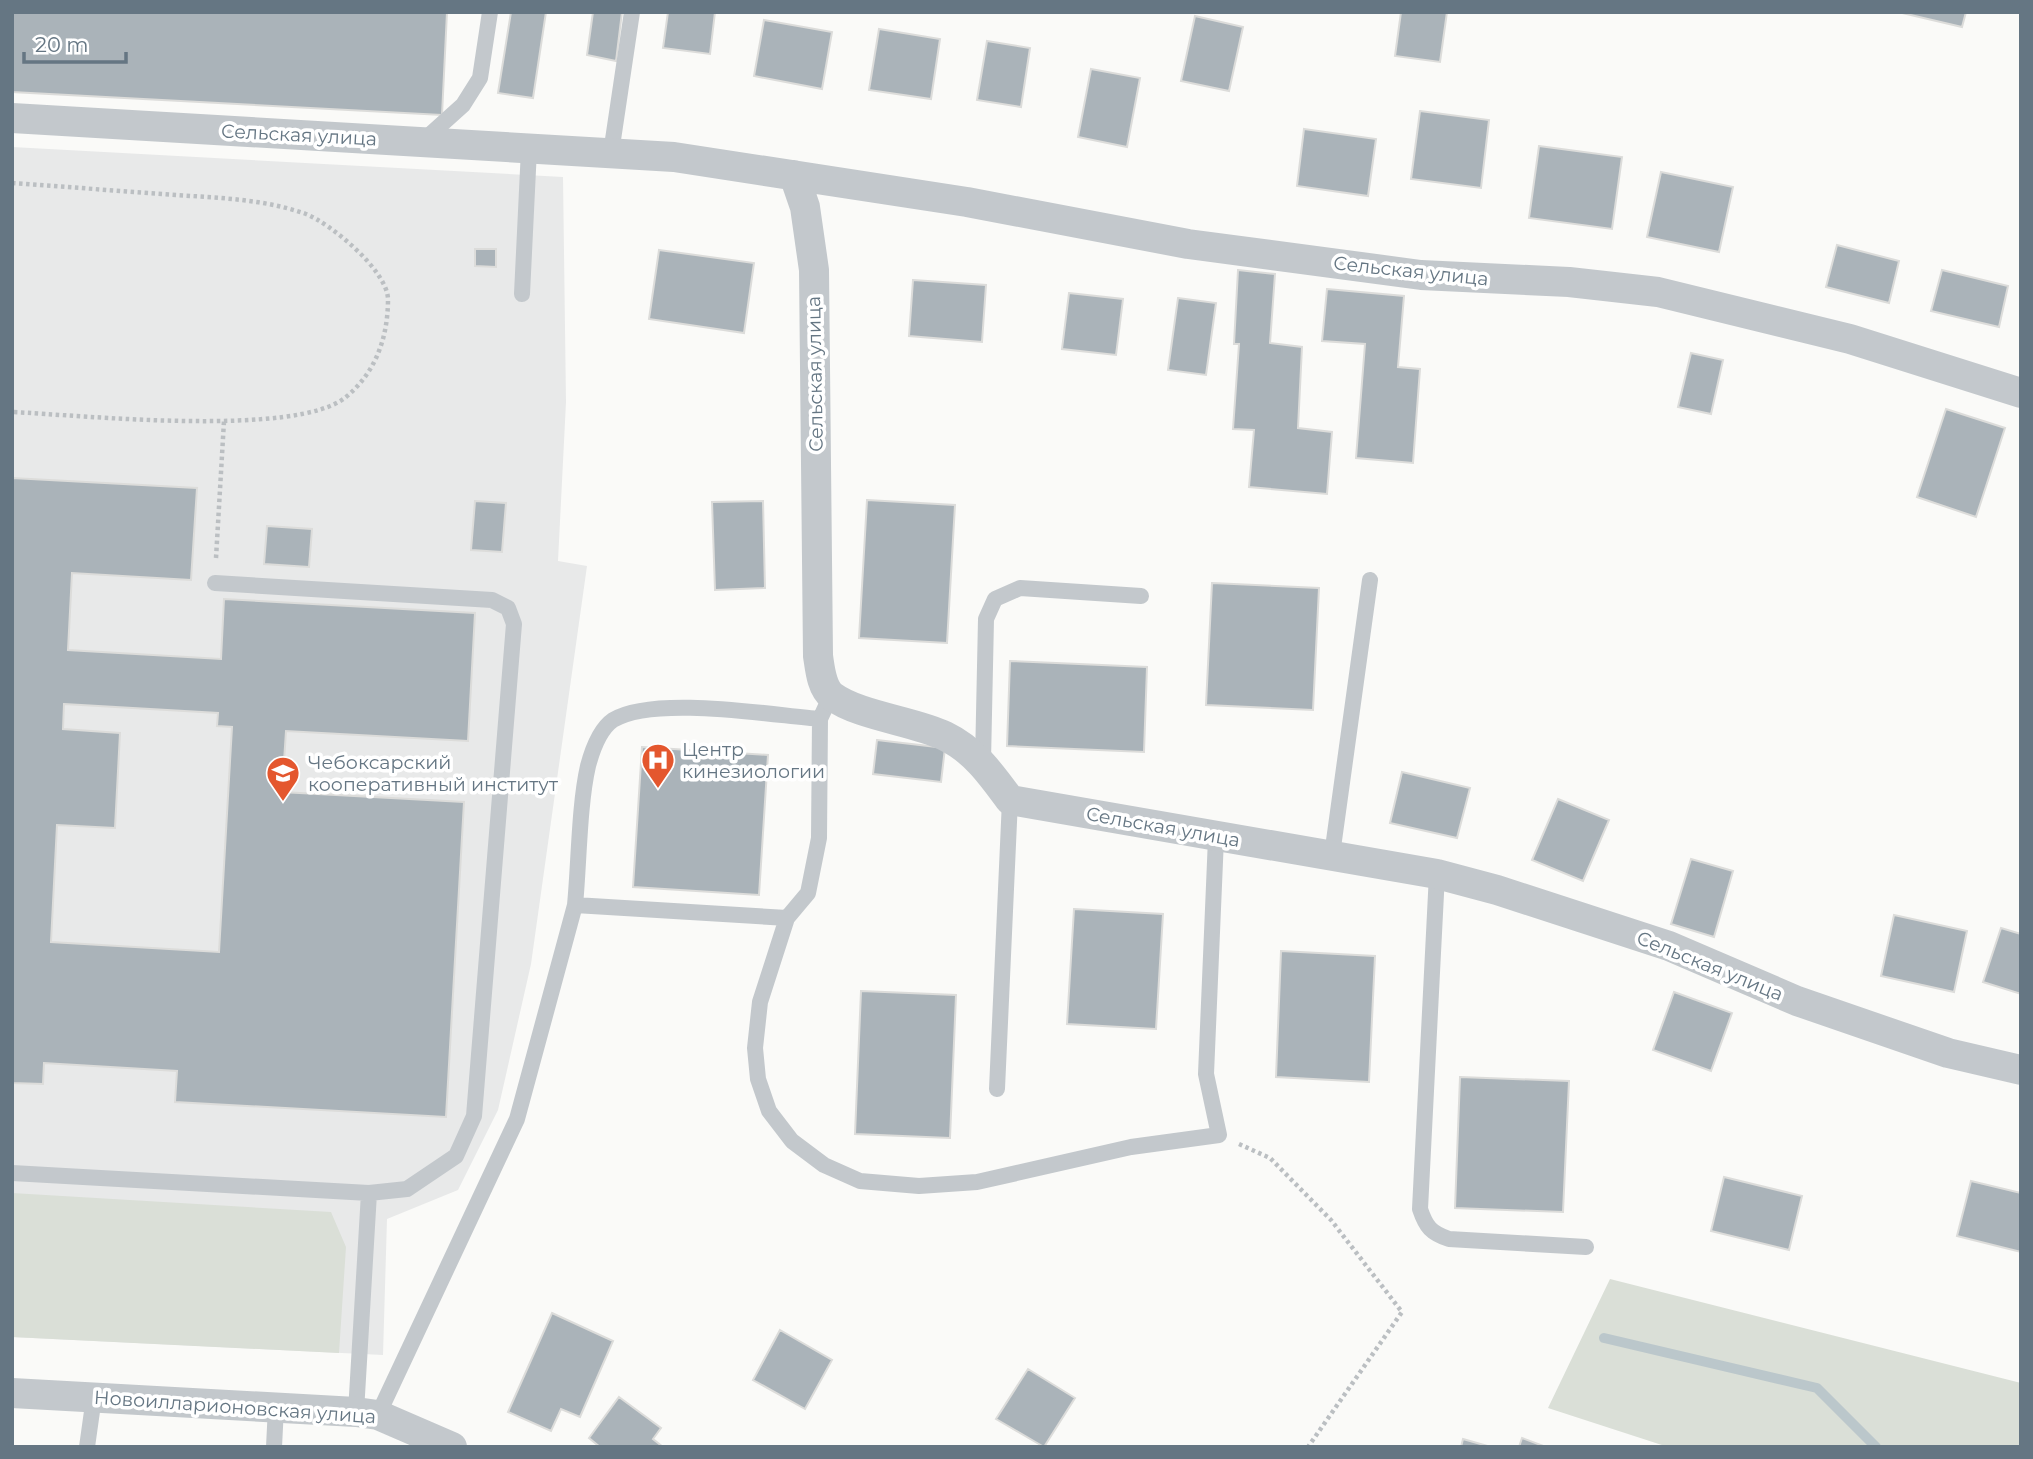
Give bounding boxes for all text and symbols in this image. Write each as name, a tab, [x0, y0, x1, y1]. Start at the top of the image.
scale bar	[24, 21, 126, 65]
text: 20 m	[35, 32, 89, 57]
street label: Сельская улица	[221, 119, 377, 151]
street label: Сельская улица	[1332, 251, 1490, 291]
street label: Сельская улица	[802, 296, 828, 452]
place label: Центр кинезиологии	[682, 738, 825, 783]
hospital icon: Центр кинезиологии	[639, 741, 677, 790]
place label: Чебоксарский кооперативный институт	[308, 751, 558, 796]
school or university icon: Чебоксарский кооперативный институт	[264, 754, 302, 803]
street label: Сельская улица	[1084, 802, 1242, 852]
street label: Сельская улица	[1633, 926, 1787, 1006]
street label: Новоилларионовская улица	[93, 1386, 377, 1428]

